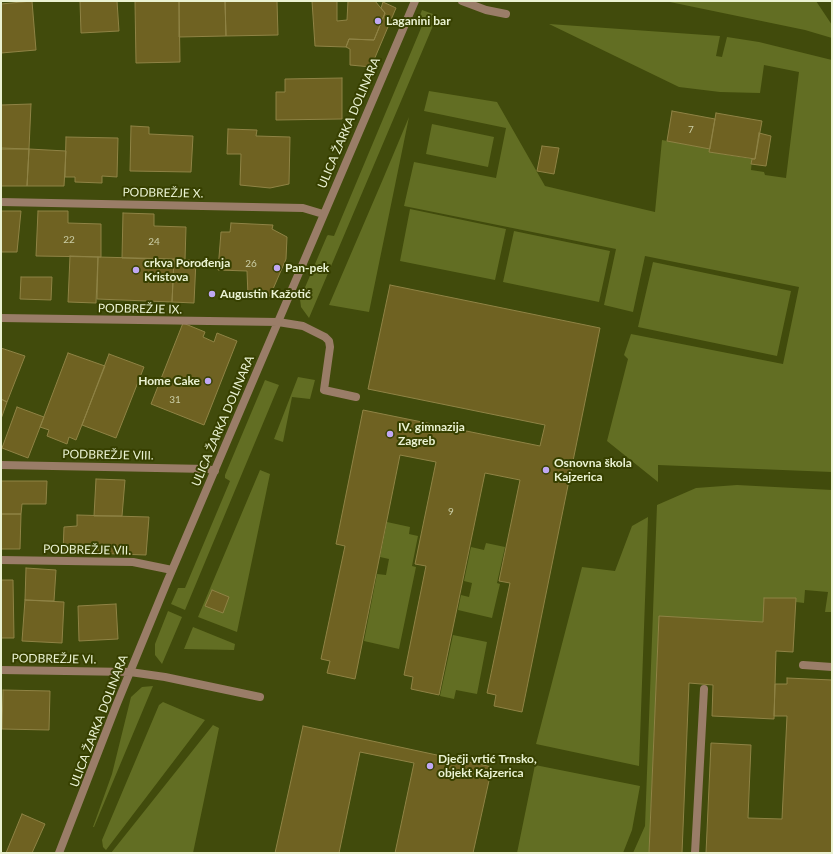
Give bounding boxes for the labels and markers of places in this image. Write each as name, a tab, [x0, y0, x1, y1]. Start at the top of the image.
place label: Laganini bar	[386, 14, 451, 28]
marker: Laganini bar	[373, 16, 383, 26]
place label: crkva Porođenja Kristova	[144, 256, 230, 284]
place label: Pan-pek	[285, 261, 329, 275]
marker: Pan-pek	[272, 263, 282, 273]
marker: crkva Porođenja Kristova	[131, 265, 141, 275]
place label: Augustin Kažotić	[220, 287, 311, 301]
marker: Augustin Kažotić	[207, 289, 217, 299]
place label: Home Cake	[138, 374, 200, 388]
marker: Home Cake	[203, 376, 213, 386]
place label: IV. gimnazija Zagreb	[398, 420, 465, 448]
marker: IV. gimnazija Zagreb	[385, 429, 395, 439]
place label: Osnovna škola Kajzerica	[554, 456, 632, 484]
marker: Osnovna škola Kajzerica	[541, 465, 551, 475]
place label: Dječji vrtić Trnsko, objekt Kajzerica	[438, 752, 537, 780]
marker: Dječji vrtić Trnsko, objekt Kajzerica	[425, 761, 435, 771]

